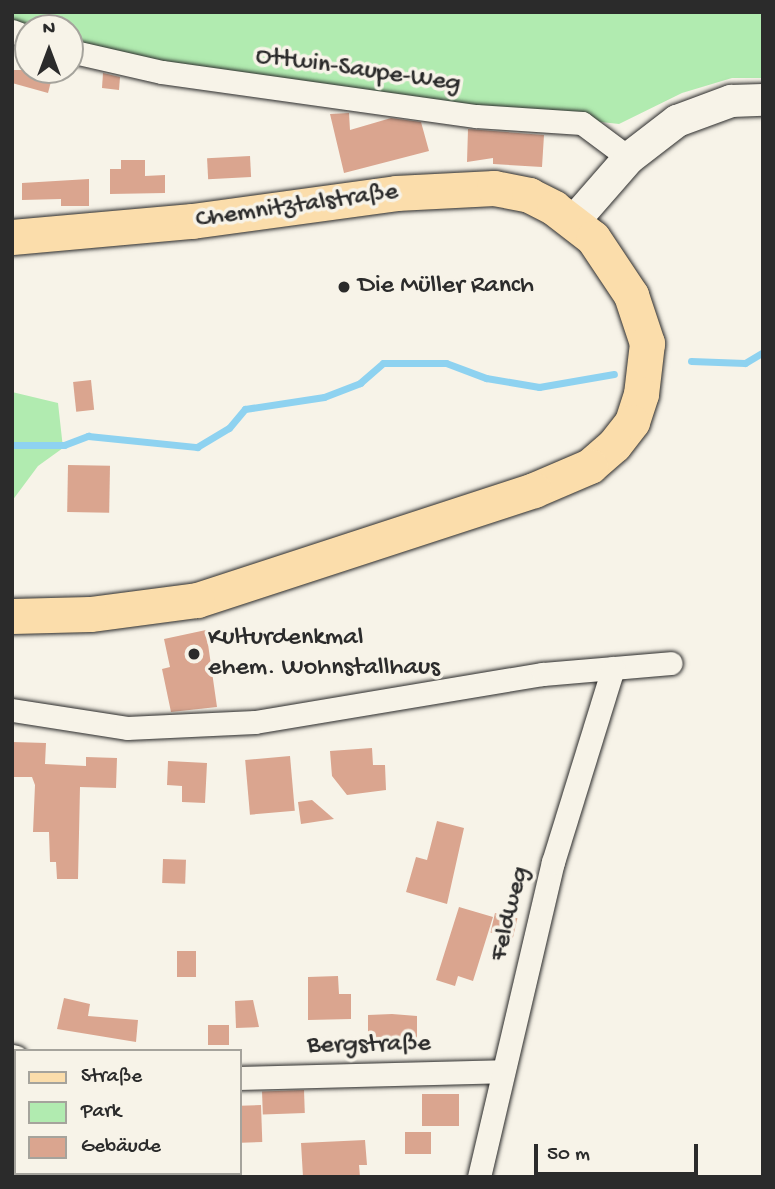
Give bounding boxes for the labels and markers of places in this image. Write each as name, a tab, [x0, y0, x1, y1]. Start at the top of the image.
place label: Die Müller Ranch	[358, 271, 534, 303]
marker: Die Müller Ranch	[336, 279, 352, 295]
place label: Kulturdenkmal ehem. Wohnstallhaus	[208, 623, 440, 684]
marker: Kulturdenkmal ehem. Wohnstallhaus	[186, 646, 202, 662]

